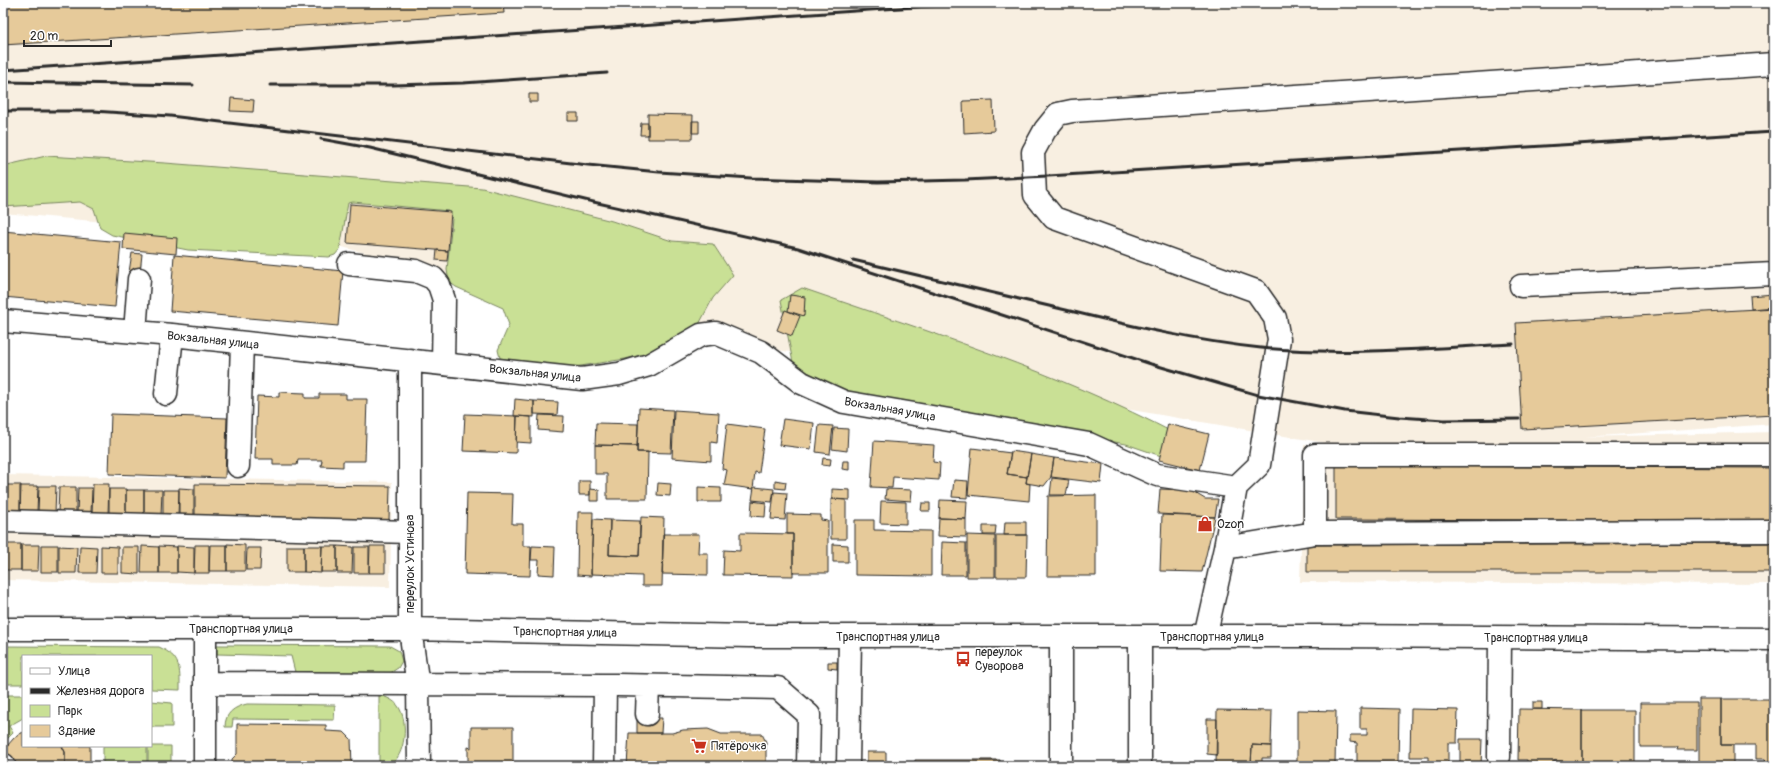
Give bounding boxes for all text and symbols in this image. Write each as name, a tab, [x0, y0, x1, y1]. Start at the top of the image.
scale bar	[24, 22, 111, 48]
text: 20 m	[30, 29, 59, 44]
street label: Вокзальная улица	[166, 328, 260, 353]
street label: Вокзальная улица	[488, 361, 582, 386]
street label: Вокзальная улица	[843, 394, 937, 425]
street label: переулок Устинова	[403, 514, 418, 613]
shop icon: Ozon	[1196, 515, 1214, 533]
place label: Ozon	[1217, 517, 1244, 532]
street label: Транспортная улица	[189, 622, 293, 637]
street label: Транспортная улица	[513, 624, 617, 641]
street label: Транспортная улица	[836, 630, 940, 645]
street label: Транспортная улица	[1160, 630, 1264, 645]
street label: Транспортная улица	[1484, 631, 1588, 646]
place label: переулок Суворова	[975, 645, 1024, 674]
bus stop icon: переулок Суворова	[954, 650, 972, 668]
legend	[22, 655, 152, 747]
text: Улица	[58, 664, 90, 679]
text: Железная дорога	[56, 684, 145, 699]
text: Парк	[58, 704, 83, 719]
text: Здание	[58, 724, 95, 739]
supermarket icon: Пятёрочка	[690, 737, 708, 755]
place label: Пятёрочка	[711, 739, 767, 754]

